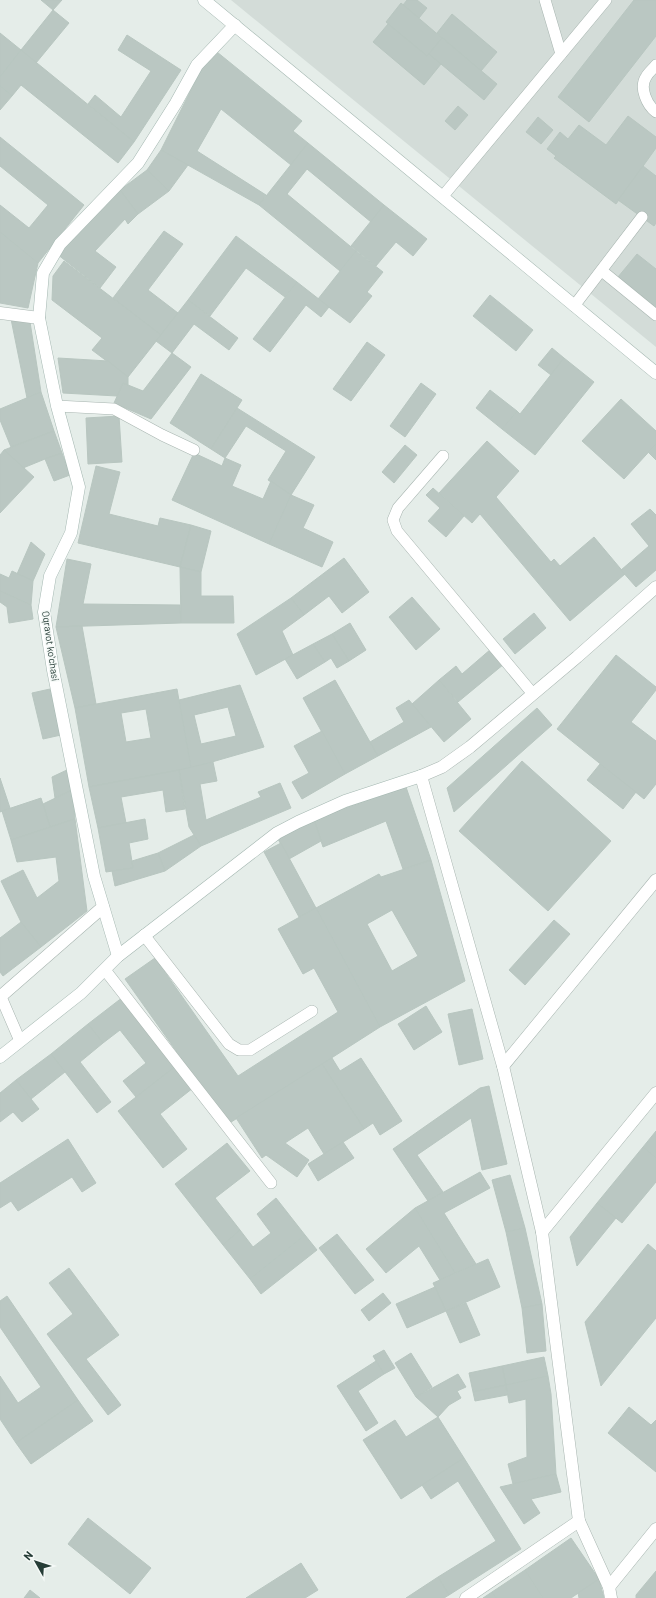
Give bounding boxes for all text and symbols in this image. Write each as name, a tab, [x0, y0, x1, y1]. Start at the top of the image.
street label: Oqravot koʻchasi	[40, 610, 62, 682]
north arrow	[16, 1542, 56, 1582]
text: N	[20, 1548, 35, 1562]

